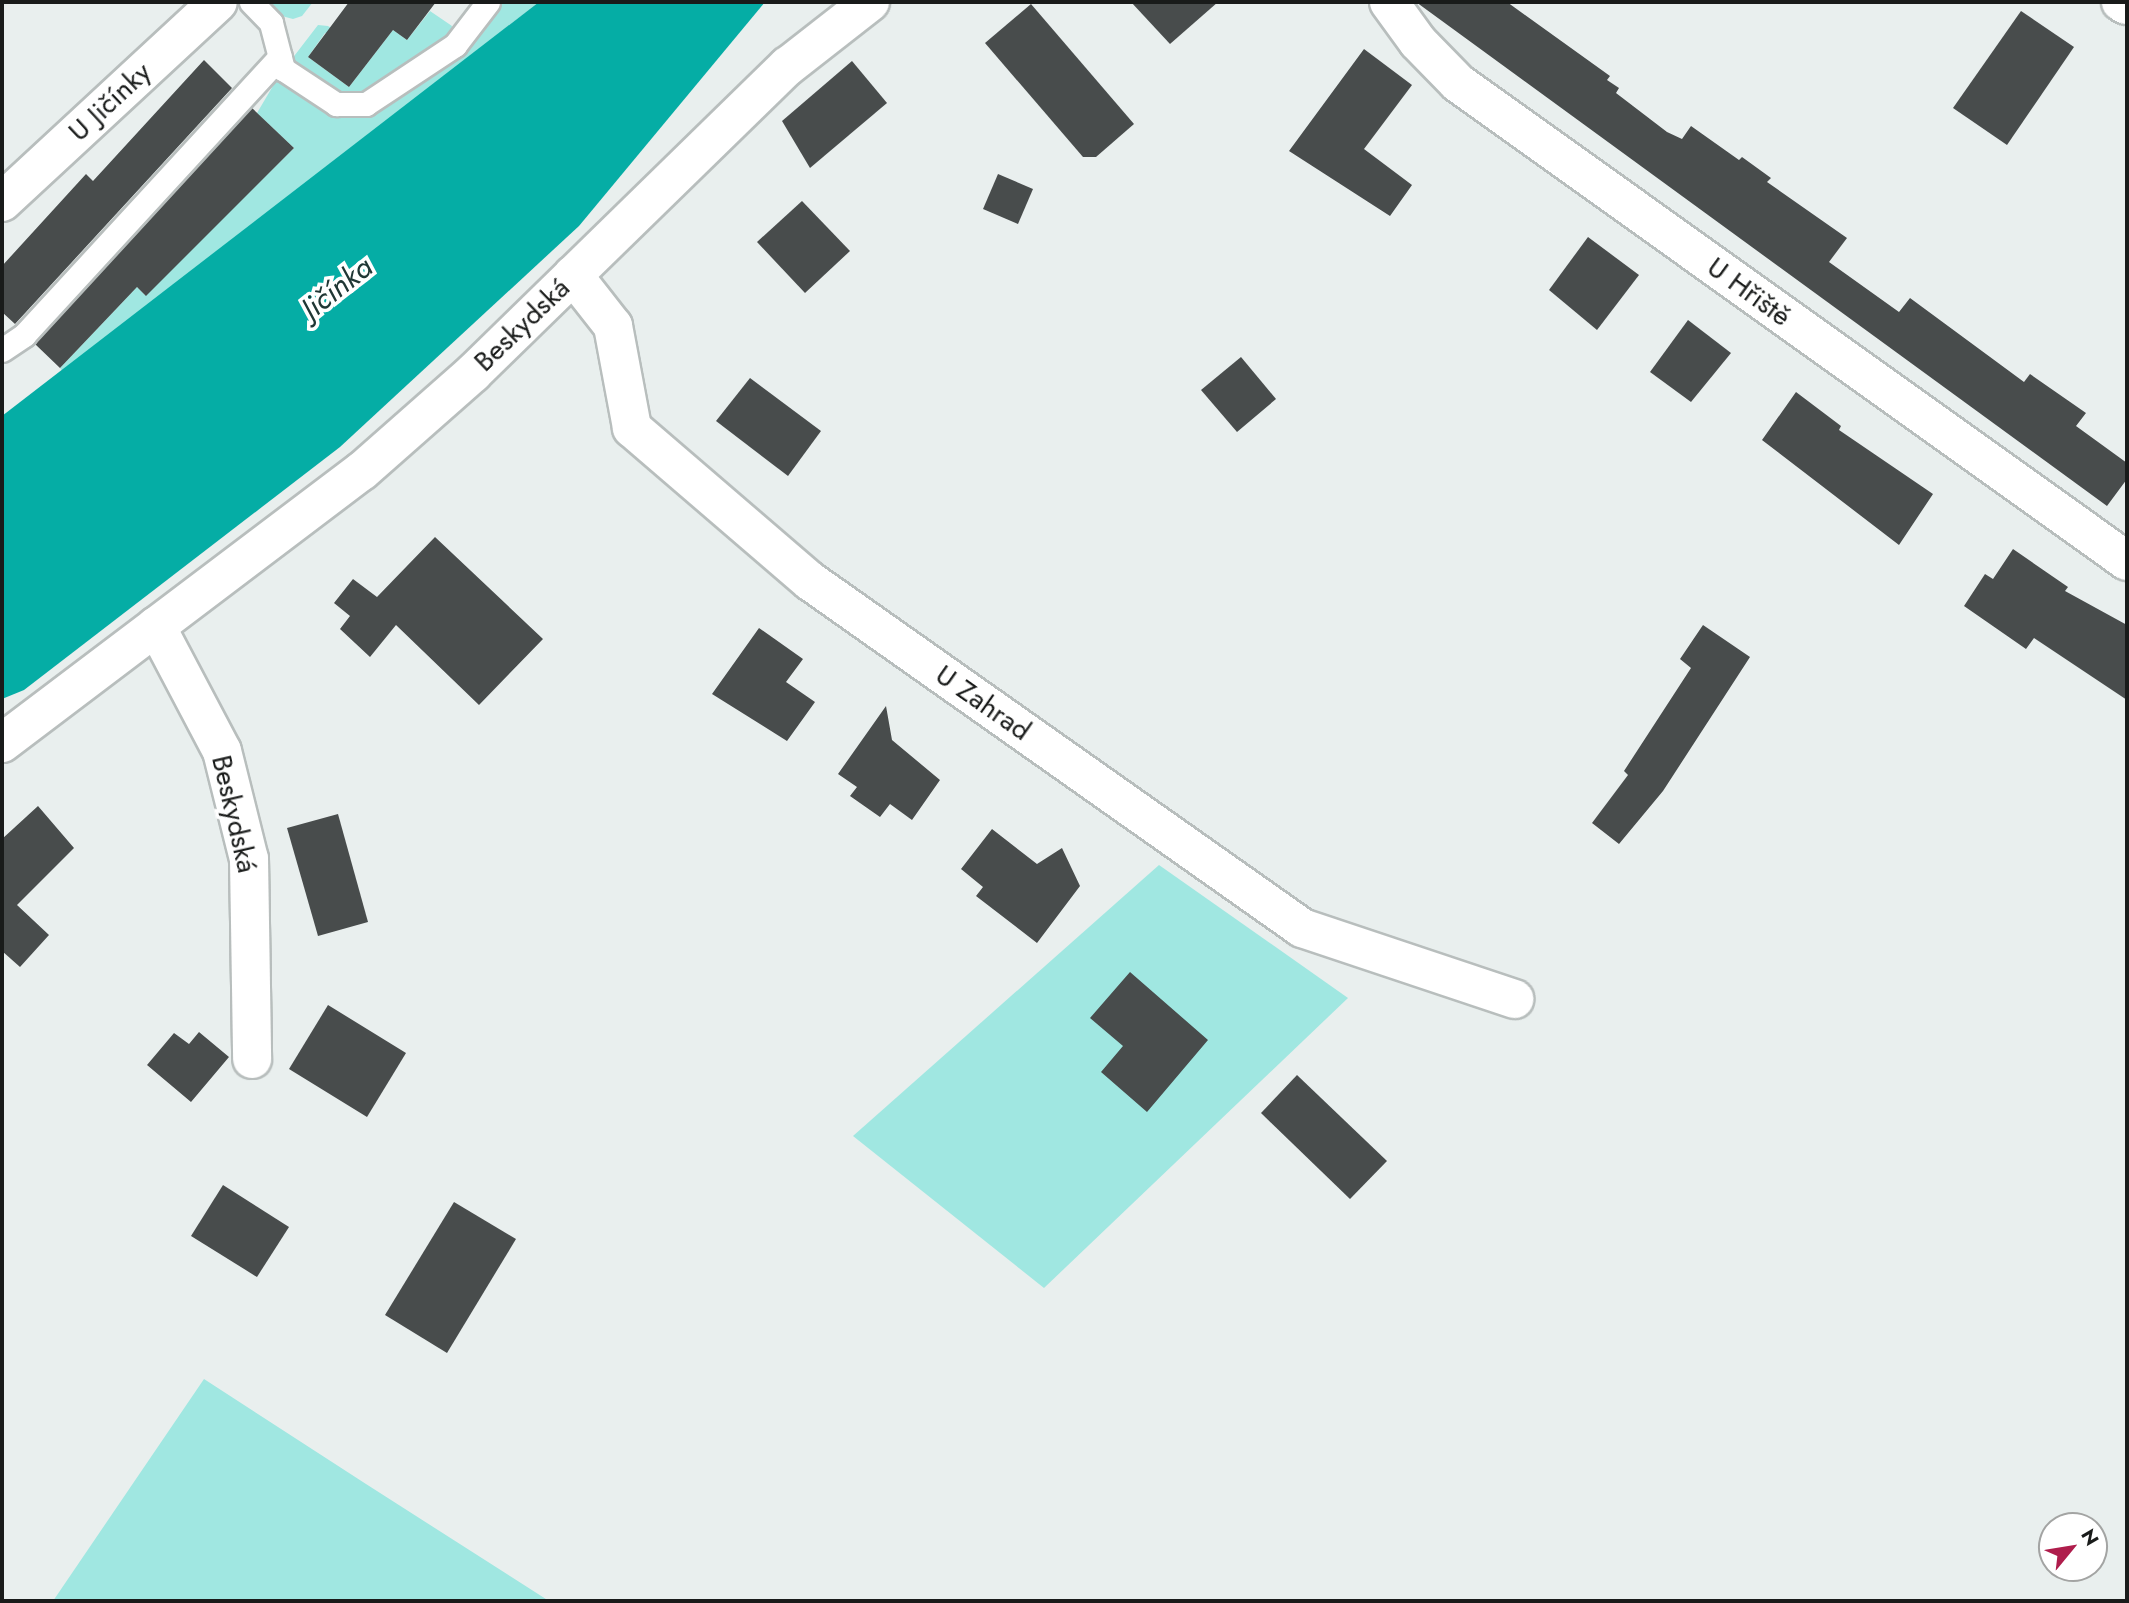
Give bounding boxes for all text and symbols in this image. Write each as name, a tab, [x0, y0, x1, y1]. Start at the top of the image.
street label: U Jičínky	[62, 55, 158, 149]
water label: Jičínka	[294, 249, 380, 327]
street label: U Hřiště	[1701, 250, 1797, 334]
street label: Beskydská	[467, 271, 577, 379]
street label: U Zahrad	[929, 658, 1037, 748]
street label: Beskydská	[204, 752, 264, 876]
north arrow	[2038, 1512, 2108, 1582]
text: N	[2074, 1524, 2105, 1551]

